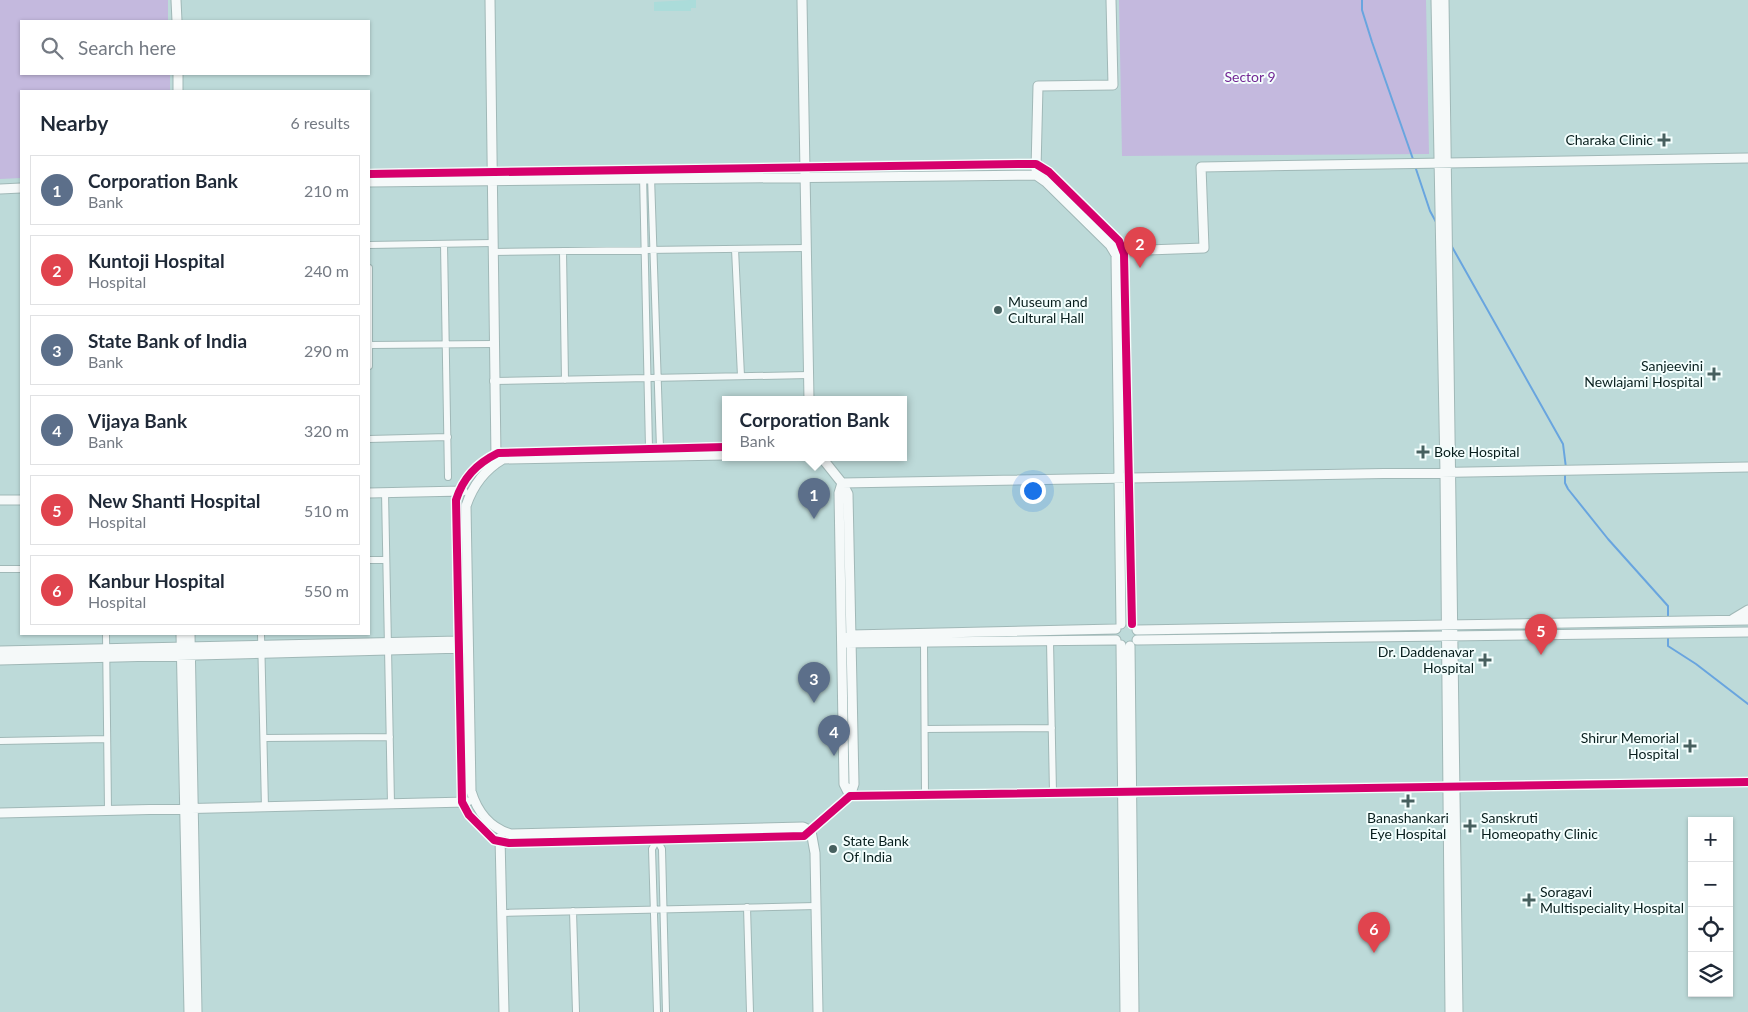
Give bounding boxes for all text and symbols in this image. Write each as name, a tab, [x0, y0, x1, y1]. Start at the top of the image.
search box	[20, 20, 370, 75]
icon: search	[38, 34, 66, 62]
text: Search here	[78, 36, 176, 59]
park label: Sector 9	[1224, 68, 1276, 85]
text: Nearby	[40, 110, 108, 135]
text: 6 results	[290, 113, 350, 132]
place label: Charaka Clinic	[1565, 131, 1653, 148]
marker: Charaka Clinic	[1657, 133, 1671, 147]
text: Corporation Bank	[88, 169, 238, 192]
text: 1	[52, 181, 62, 200]
text: 210 m	[304, 181, 349, 200]
text: Bank	[88, 192, 123, 211]
pin: 2	[1124, 227, 1156, 268]
text: Kuntoji Hospital	[88, 249, 225, 272]
text: 2	[52, 261, 62, 280]
text: 240 m	[304, 261, 349, 280]
text: Hospital	[88, 272, 146, 291]
place label: Museum and Cultural Hall	[1008, 293, 1088, 326]
marker: Museum and Cultural Hall	[992, 304, 1004, 316]
text: State Bank of India	[88, 329, 247, 352]
text: 3	[52, 341, 62, 360]
text: 290 m	[304, 341, 349, 360]
text: Bank	[88, 352, 123, 371]
place label: Sanjeevini Newlajami Hospital	[1584, 357, 1703, 390]
marker: Sanjeevini Newlajami Hospital	[1707, 367, 1721, 381]
popup	[722, 396, 907, 461]
text: Corporation Bank	[740, 408, 889, 431]
text: Vijaya Bank	[88, 409, 187, 432]
text: 4	[52, 421, 62, 440]
text: 320 m	[304, 421, 349, 440]
text: Bank	[740, 431, 775, 450]
text: Bank	[88, 432, 123, 451]
place label: Boke Hospital	[1434, 443, 1520, 460]
marker: Boke Hospital	[1416, 445, 1430, 459]
pin: 1	[798, 478, 830, 519]
your location	[1020, 478, 1046, 504]
text: New Shanti Hospital	[88, 489, 261, 512]
text: 5	[52, 501, 62, 520]
text: 510 m	[304, 501, 349, 520]
text: Hospital	[88, 512, 146, 531]
text: Kanbur Hospital	[88, 569, 225, 592]
text: 6	[52, 581, 62, 600]
text: 550 m	[304, 581, 349, 600]
text: Hospital	[88, 592, 146, 611]
pin: 5	[1525, 614, 1557, 655]
place label: Dr. Daddenavar Hospital	[1378, 643, 1474, 676]
marker: Dr. Daddenavar Hospital	[1478, 653, 1492, 667]
pin: 3	[798, 662, 830, 703]
pin: 4	[818, 715, 850, 756]
place label: Shirur Memorial Hospital	[1581, 729, 1679, 762]
marker: Shirur Memorial Hospital	[1683, 739, 1697, 753]
marker: Banashankari Eye Hospital	[1401, 794, 1415, 808]
place label: Banashankari Eye Hospital	[1367, 809, 1449, 842]
place label: Sanskruti Homeopathy Clinic	[1481, 809, 1598, 842]
map controls	[1688, 817, 1733, 997]
button: +	[1688, 817, 1733, 862]
marker: Sanskruti Homeopathy Clinic	[1463, 819, 1477, 833]
place label: State Bank Of India	[843, 832, 910, 865]
marker: State Bank Of India	[827, 843, 839, 855]
button: −	[1688, 862, 1733, 907]
place label: Soragavi Multispeciality Hospital	[1540, 883, 1684, 916]
marker: Soragavi Multispeciality Hospital	[1522, 893, 1536, 907]
button: locate	[1688, 907, 1733, 952]
pin: 6	[1358, 912, 1390, 953]
button: layers	[1688, 952, 1733, 997]

